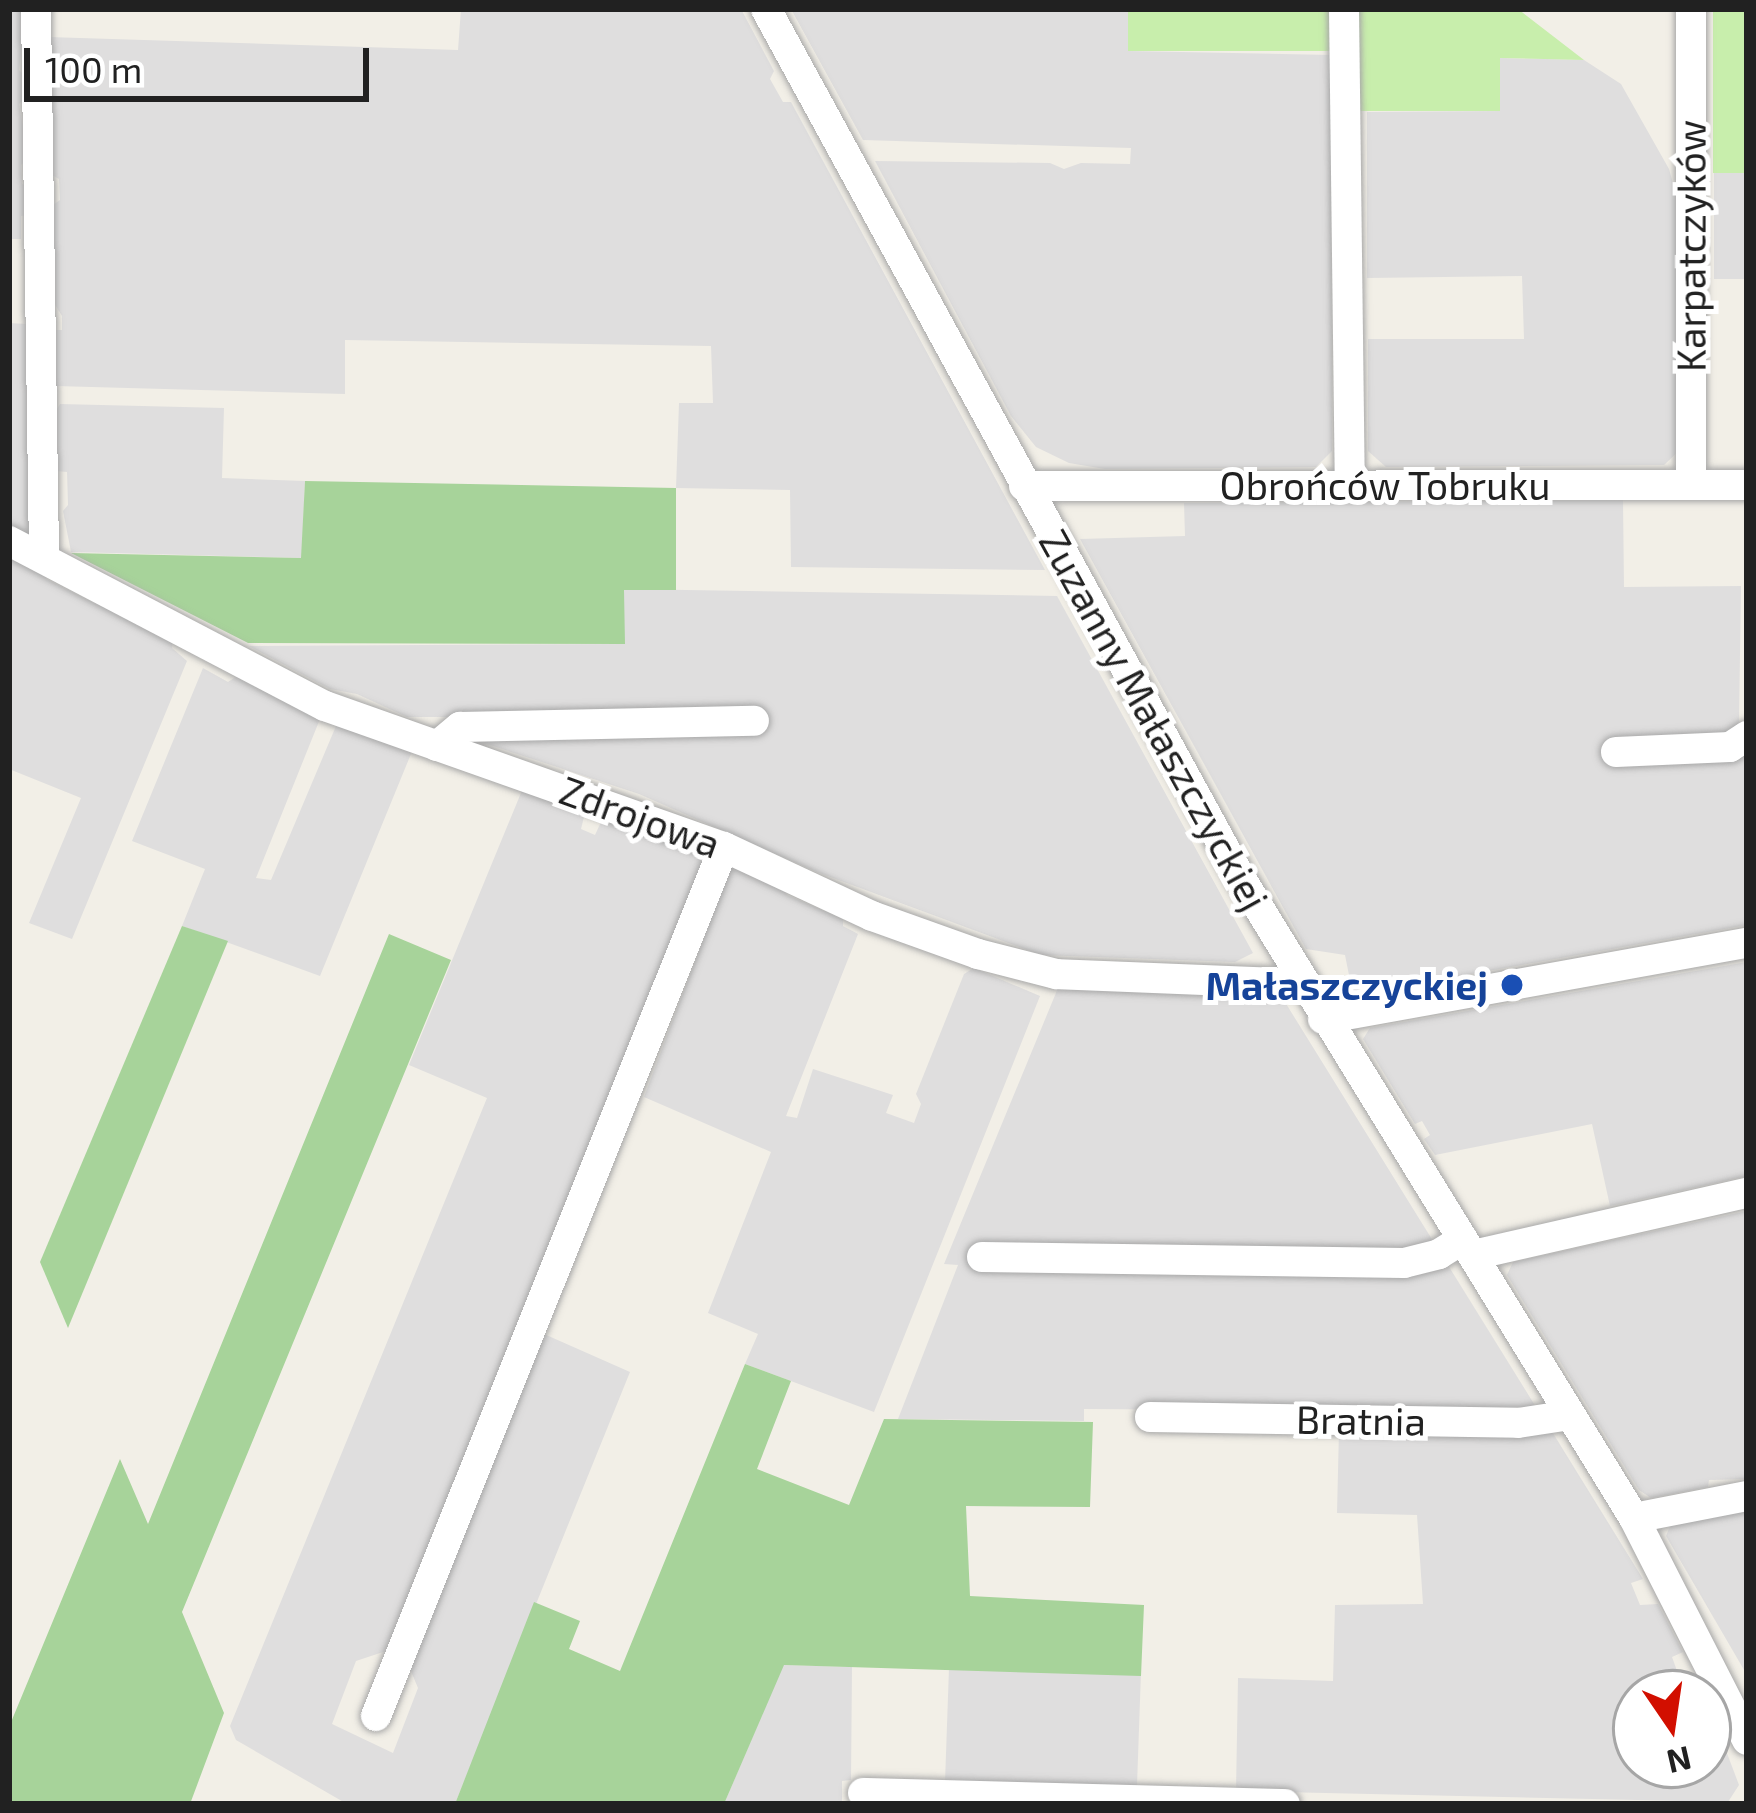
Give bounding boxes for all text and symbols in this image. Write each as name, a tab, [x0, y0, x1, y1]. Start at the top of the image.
scale bar	[30, 24, 375, 98]
text: 100 m	[45, 47, 142, 90]
street label: Karpatczyków	[1668, 120, 1714, 372]
street label: Obrońców Tobruku	[1219, 462, 1551, 508]
street label: Zuzanny Małaszczyckiej	[1030, 521, 1278, 919]
street label: Zdrojowa	[554, 766, 726, 868]
place label: Małaszczyckiej	[1205, 962, 1488, 1008]
marker: Małaszczyckiej	[1499, 972, 1525, 998]
street label: Bratnia	[1296, 1395, 1426, 1445]
north arrow	[1612, 1669, 1732, 1789]
text: N	[1663, 1739, 1696, 1783]

